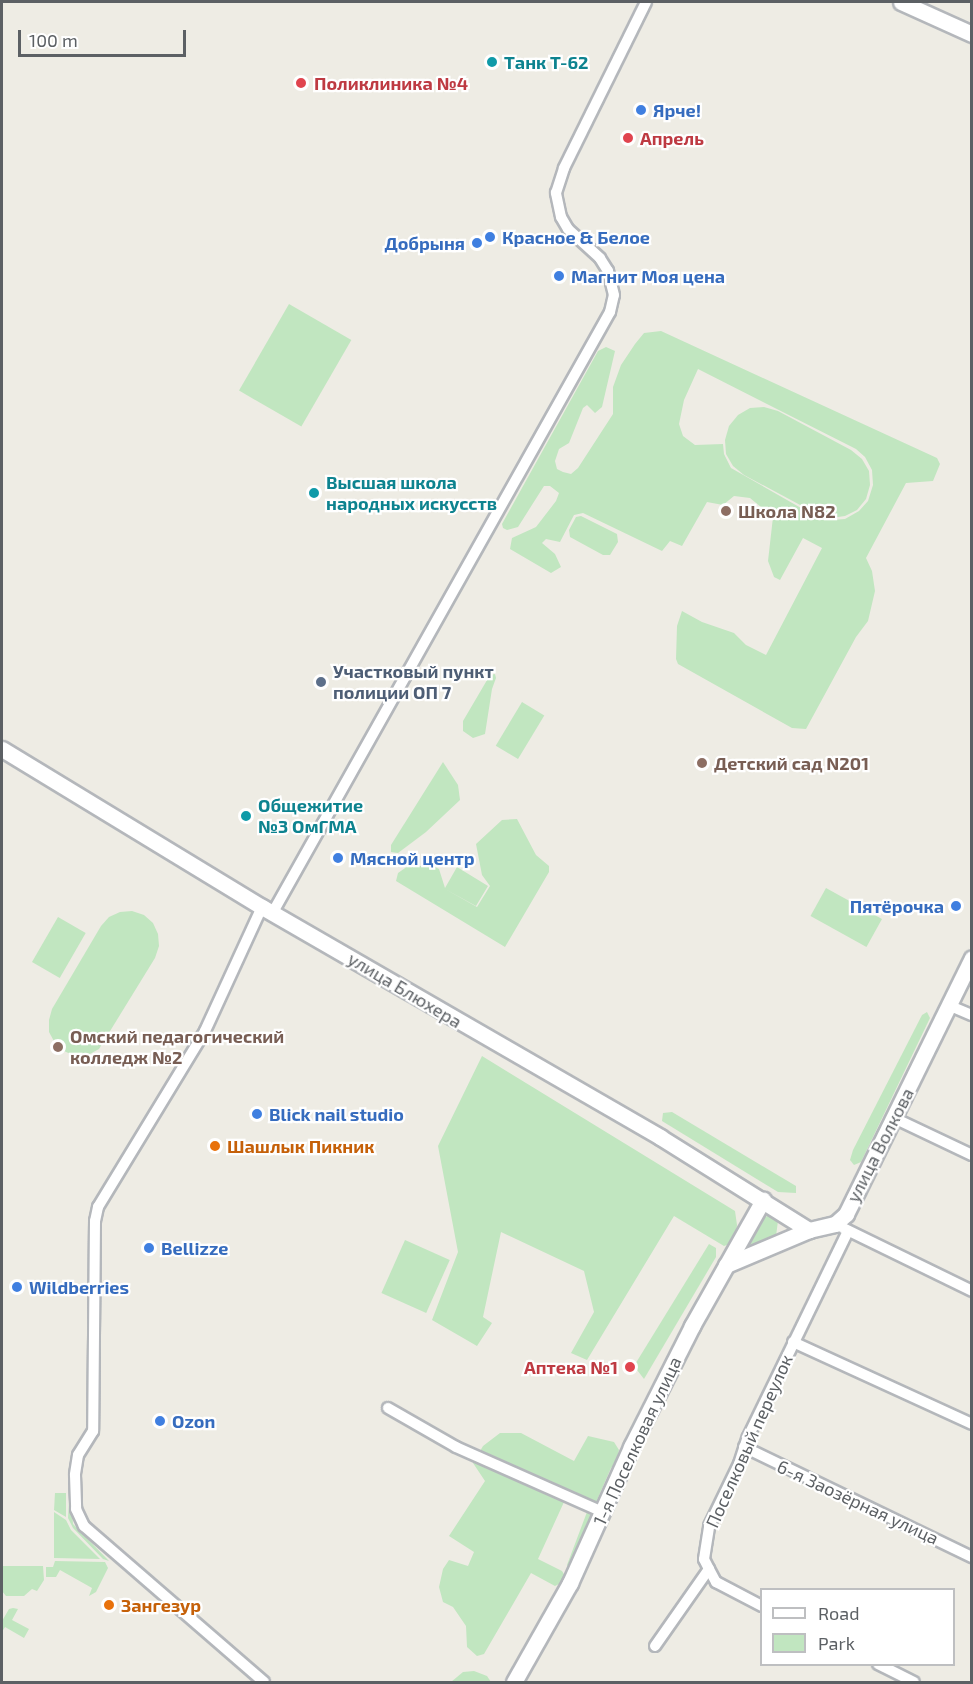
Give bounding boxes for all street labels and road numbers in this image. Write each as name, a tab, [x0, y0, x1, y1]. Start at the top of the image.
street label: улица Блюхера	[344, 948, 466, 1032]
street label: улица Волкова	[842, 1084, 918, 1206]
street label: Поселковый переулок	[701, 1351, 797, 1531]
street label: 1-я Поселковая улица	[588, 1353, 686, 1529]
street label: 6-я Заозёрная улица	[774, 1455, 942, 1549]

